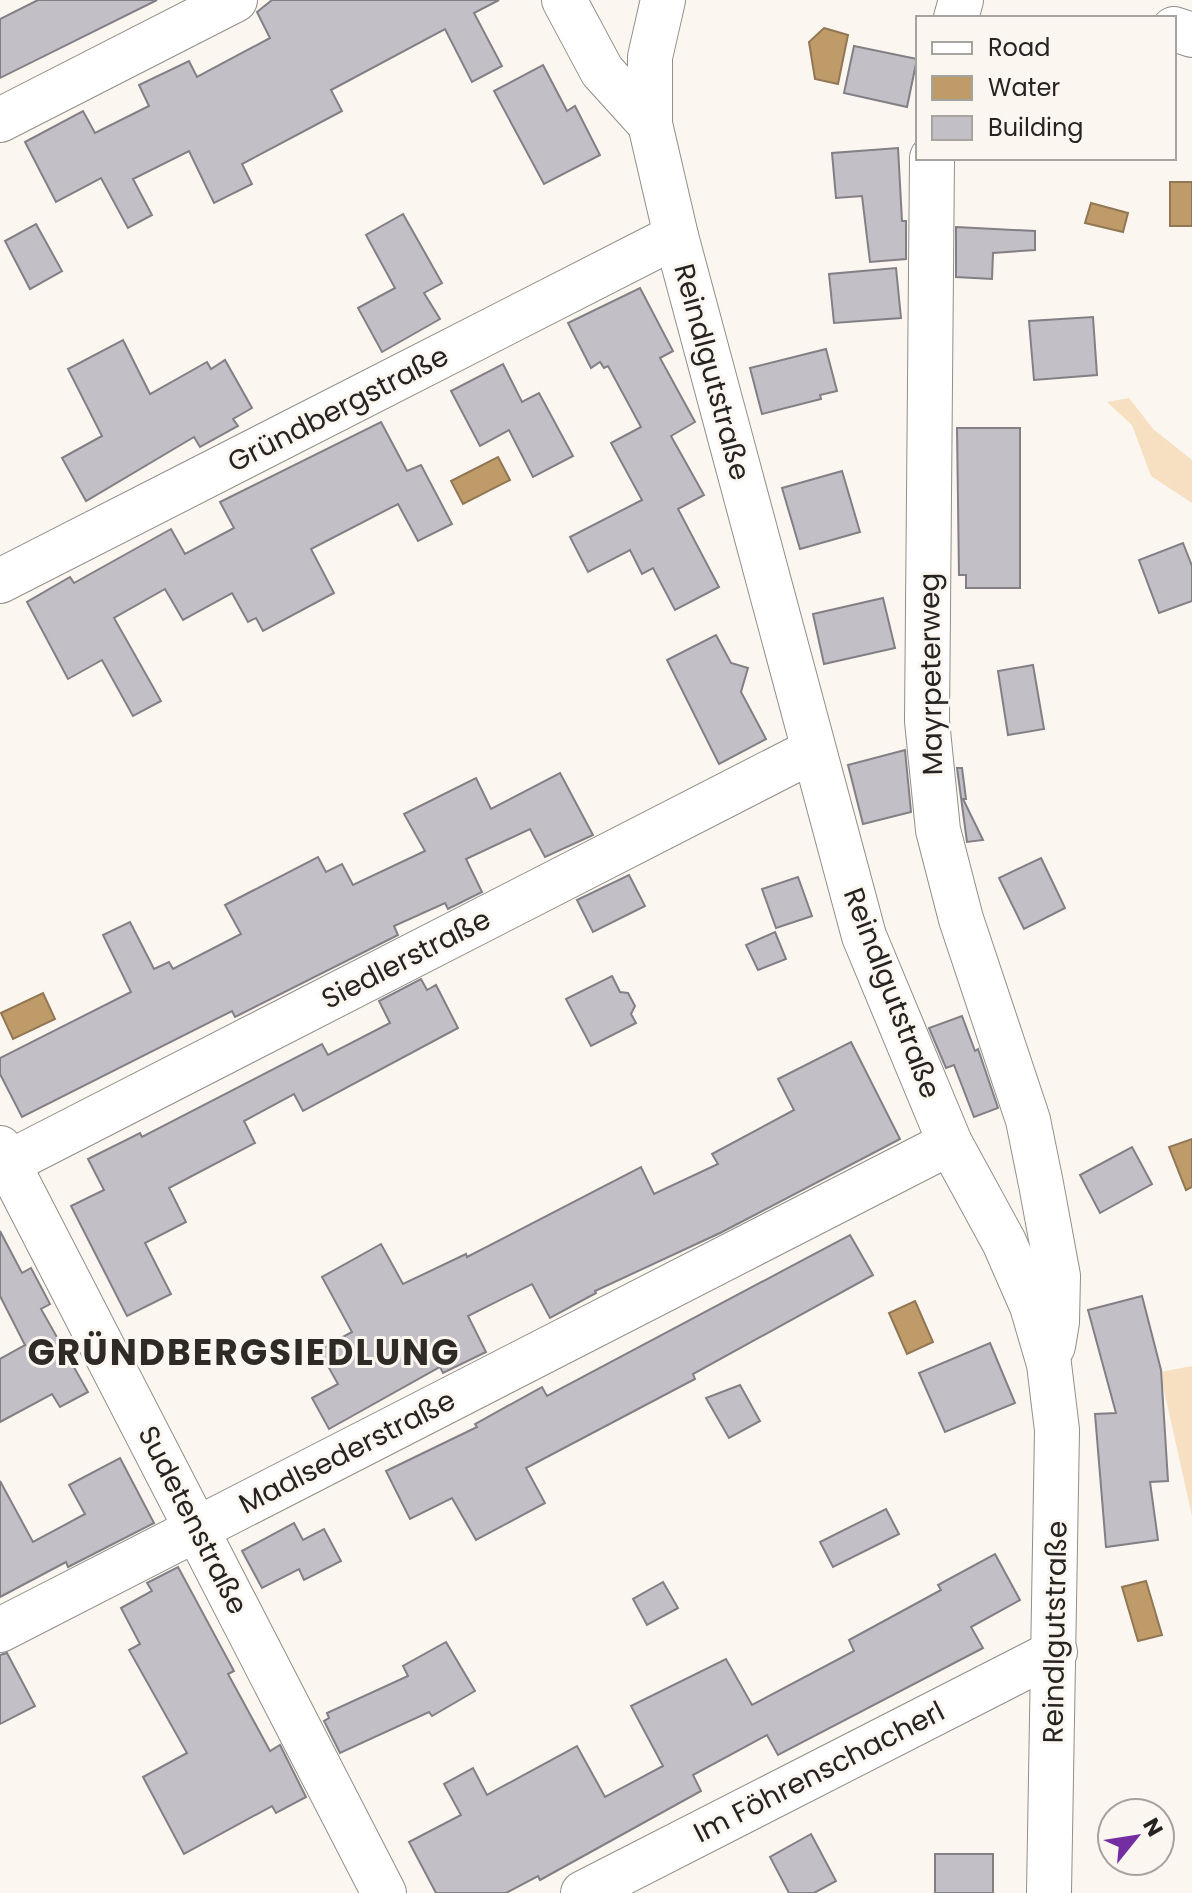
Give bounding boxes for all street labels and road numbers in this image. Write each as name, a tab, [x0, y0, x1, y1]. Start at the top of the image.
street label: Reindlgutstraße	[664, 259, 760, 485]
street label: Gründbergstraße	[221, 336, 455, 482]
street label: Mayrpeterweg	[910, 572, 952, 776]
street label: Reindlgutstraße	[834, 882, 950, 1104]
street label: Siedlerstraße	[315, 900, 497, 1018]
street label: Madlsederstraße	[232, 1381, 462, 1523]
street label: Sudetenstraße	[129, 1419, 257, 1621]
street label: Reindlgutstraße	[1034, 1520, 1076, 1744]
street label: Im Föhrenschacherl	[687, 1692, 951, 1852]

